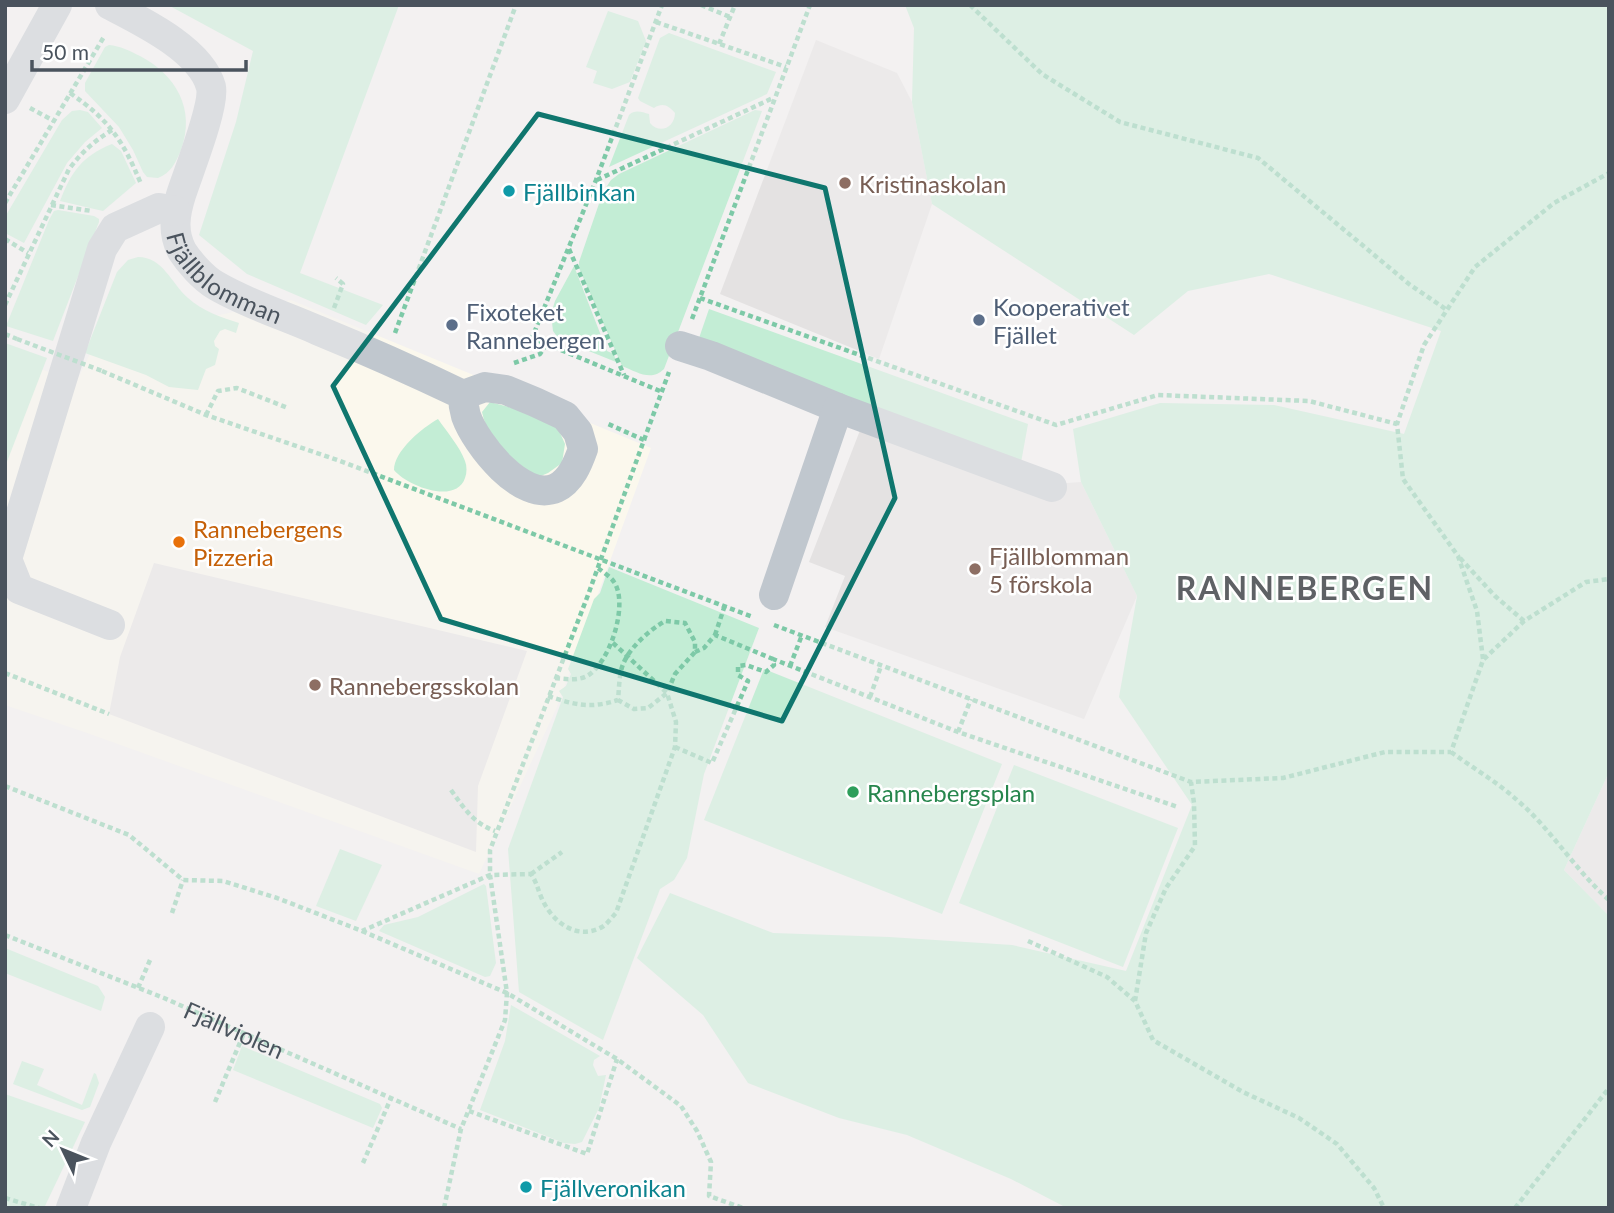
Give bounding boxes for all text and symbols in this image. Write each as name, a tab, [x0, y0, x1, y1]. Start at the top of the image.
scale bar	[32, 28, 245, 72]
text: 50 m	[42, 39, 89, 64]
place label: Kristinaskolan	[859, 169, 1006, 198]
marker: Kristinaskolan	[837, 175, 853, 191]
place label: Fjällbinkan	[523, 177, 636, 206]
marker: Fjällbinkan	[501, 183, 517, 199]
street label: Fjällblomman	[162, 229, 286, 329]
place label: Kooperativet Fjället	[993, 292, 1130, 349]
place label: Fixoteket Rannebergen	[466, 297, 605, 354]
marker: Kooperativet Fjället	[971, 312, 987, 328]
marker: Fixoteket Rannebergen	[444, 317, 460, 333]
place label: Rannebergens Pizzeria	[193, 514, 343, 571]
marker: Rannebergens Pizzeria	[171, 534, 187, 550]
place label: Fjällblomman 5 förskola	[989, 541, 1129, 598]
marker: Fjällblomman 5 förskola	[967, 561, 983, 577]
district label: RANNEBERGEN	[1176, 568, 1434, 607]
place label: Rannebergsskolan	[329, 671, 519, 700]
marker: Rannebergsskolan	[307, 677, 323, 693]
place label: Rannebergsplan	[867, 778, 1035, 807]
marker: Rannebergsplan	[845, 784, 861, 800]
street label: Fjällviolen	[180, 994, 289, 1064]
north arrow	[28, 1115, 98, 1185]
text: N	[37, 1125, 64, 1151]
place label: Fjällveronikan	[540, 1173, 686, 1202]
marker: Fjällveronikan	[518, 1179, 534, 1195]

